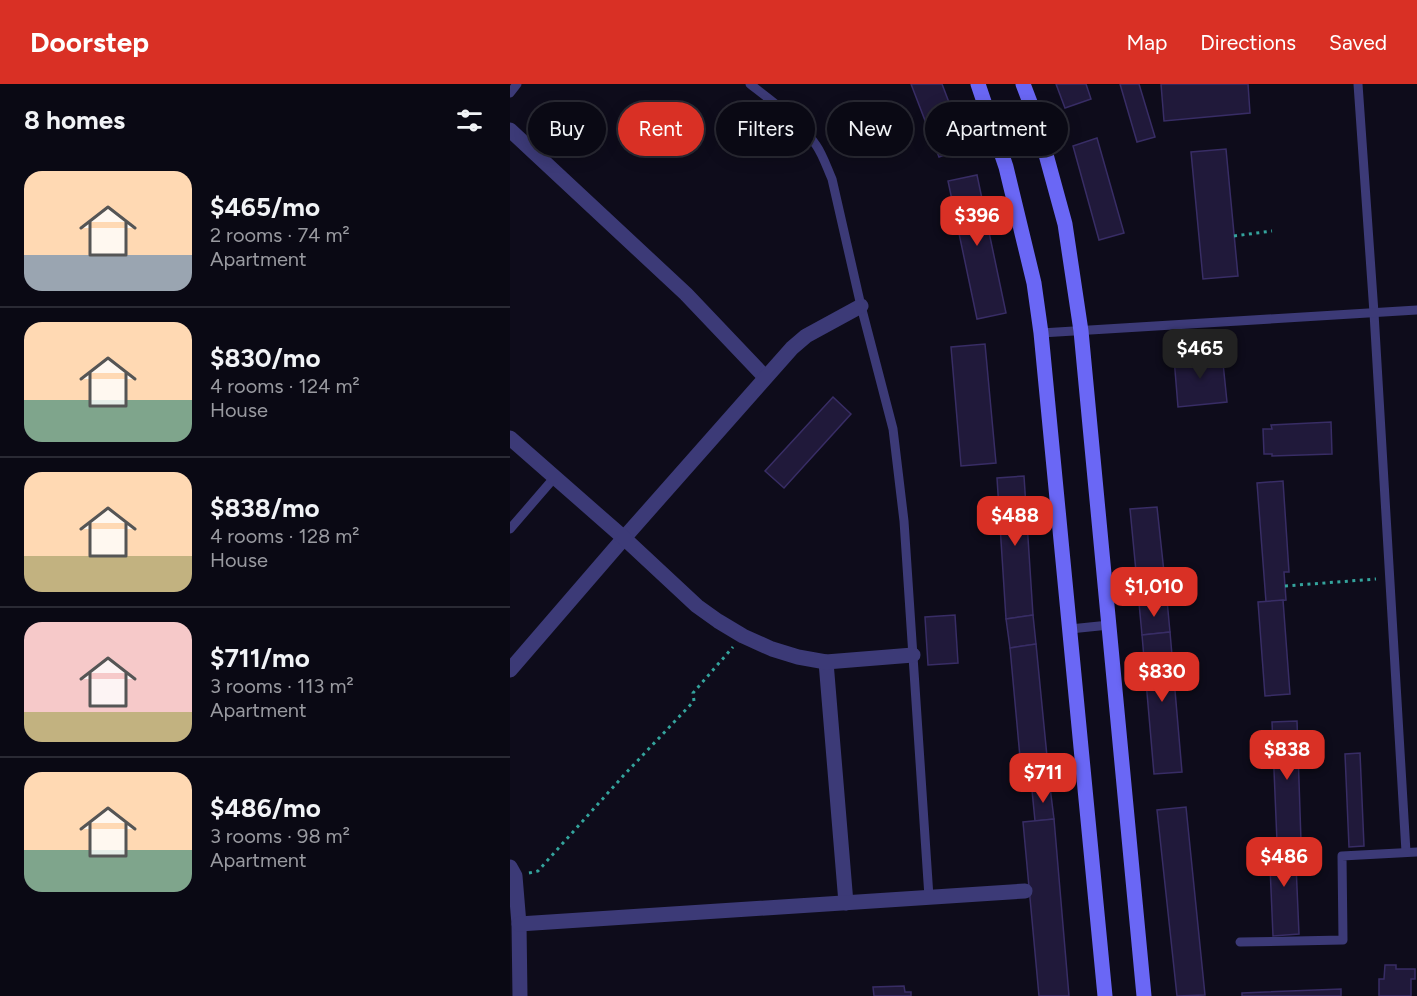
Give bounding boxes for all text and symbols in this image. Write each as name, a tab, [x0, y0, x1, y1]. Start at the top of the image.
text: Doorstep	[30, 25, 149, 59]
text: Map	[1126, 30, 1167, 55]
text: Directions	[1200, 30, 1296, 55]
text: Saved	[1329, 30, 1387, 55]
chip: Buy	[528, 102, 606, 156]
chip: Rent	[618, 102, 704, 156]
chip: Filters	[716, 102, 815, 156]
chip: New	[827, 102, 913, 156]
chip: Apartment	[925, 102, 1068, 156]
text: 8 homes	[24, 104, 125, 136]
icon: filters	[453, 104, 486, 137]
text: $465/mo	[210, 191, 320, 223]
icon: home	[72, 195, 144, 267]
pin: $396	[941, 196, 1013, 247]
text: $396	[954, 203, 1000, 227]
text: 2 rooms · 74 m²	[210, 223, 350, 247]
text: Apartment	[210, 247, 307, 271]
pin: $465	[1164, 329, 1236, 380]
text: $465	[1177, 336, 1223, 360]
text: $830/mo	[210, 342, 321, 374]
icon: home	[72, 346, 144, 418]
text: 4 rooms · 124 m²	[210, 374, 360, 398]
text: House	[210, 398, 268, 422]
text: $838/mo	[210, 492, 320, 524]
icon: home	[72, 496, 144, 568]
pin: $488	[979, 496, 1051, 547]
text: $488	[991, 503, 1039, 527]
text: 4 rooms · 128 m²	[210, 524, 360, 548]
text: House	[210, 548, 268, 572]
pin: $1,010	[1105, 567, 1203, 618]
text: $1,010	[1124, 574, 1184, 598]
text: $711/mo	[210, 642, 310, 674]
icon: home	[72, 646, 144, 718]
pin: $830	[1126, 652, 1198, 703]
text: $830	[1138, 659, 1186, 683]
text: 3 rooms · 113 m²	[210, 674, 354, 698]
text: Apartment	[210, 698, 307, 722]
pin: $838	[1251, 730, 1323, 781]
text: $838	[1264, 737, 1310, 761]
pin: $711	[1007, 753, 1079, 804]
text: $711	[1023, 760, 1063, 784]
text: $486/mo	[210, 792, 321, 824]
icon: home	[72, 796, 144, 868]
text: 3 rooms · 98 m²	[210, 824, 350, 848]
pin: $486	[1248, 837, 1320, 888]
text: $486	[1260, 844, 1308, 868]
text: Apartment	[210, 848, 307, 872]

